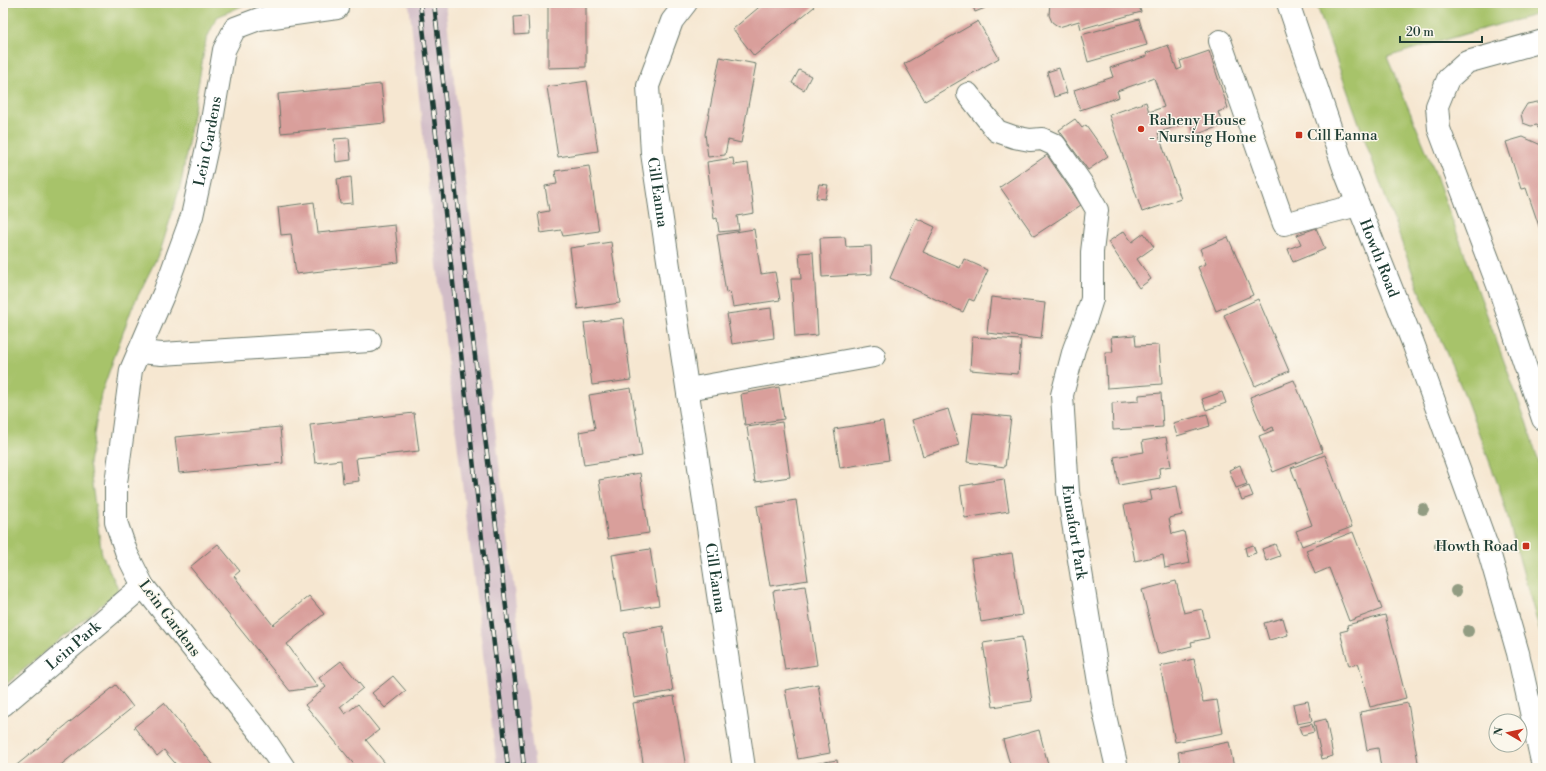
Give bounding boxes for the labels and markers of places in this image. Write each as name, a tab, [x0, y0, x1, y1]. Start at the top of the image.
place label: Raheny House - Nursing Home	[1149, 111, 1257, 147]
marker: Raheny House - Nursing Home	[1136, 124, 1146, 134]
place label: Cill Eanna	[1307, 126, 1378, 145]
marker: Cill Eanna	[1294, 130, 1304, 140]
place label: Howth Road	[1435, 537, 1518, 556]
marker: Howth Road	[1521, 541, 1531, 551]

